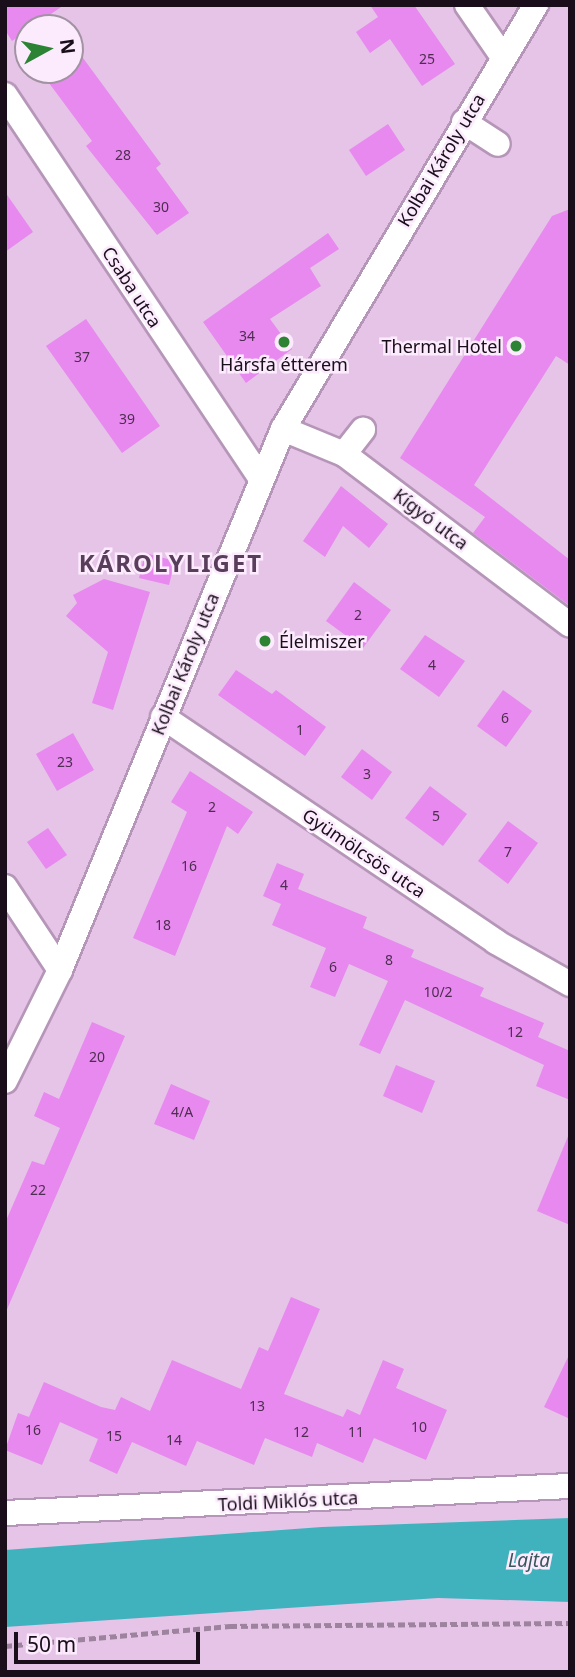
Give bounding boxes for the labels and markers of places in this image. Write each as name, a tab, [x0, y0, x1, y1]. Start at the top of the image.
marker: Hársfa étterem	[276, 334, 292, 350]
place label: Thermal Hotel	[382, 335, 502, 357]
marker: Thermal Hotel	[508, 338, 524, 354]
place label: Hársfa étterem	[220, 353, 348, 375]
place label: Élelmiszer	[279, 630, 365, 652]
marker: Élelmiszer	[257, 633, 273, 649]

